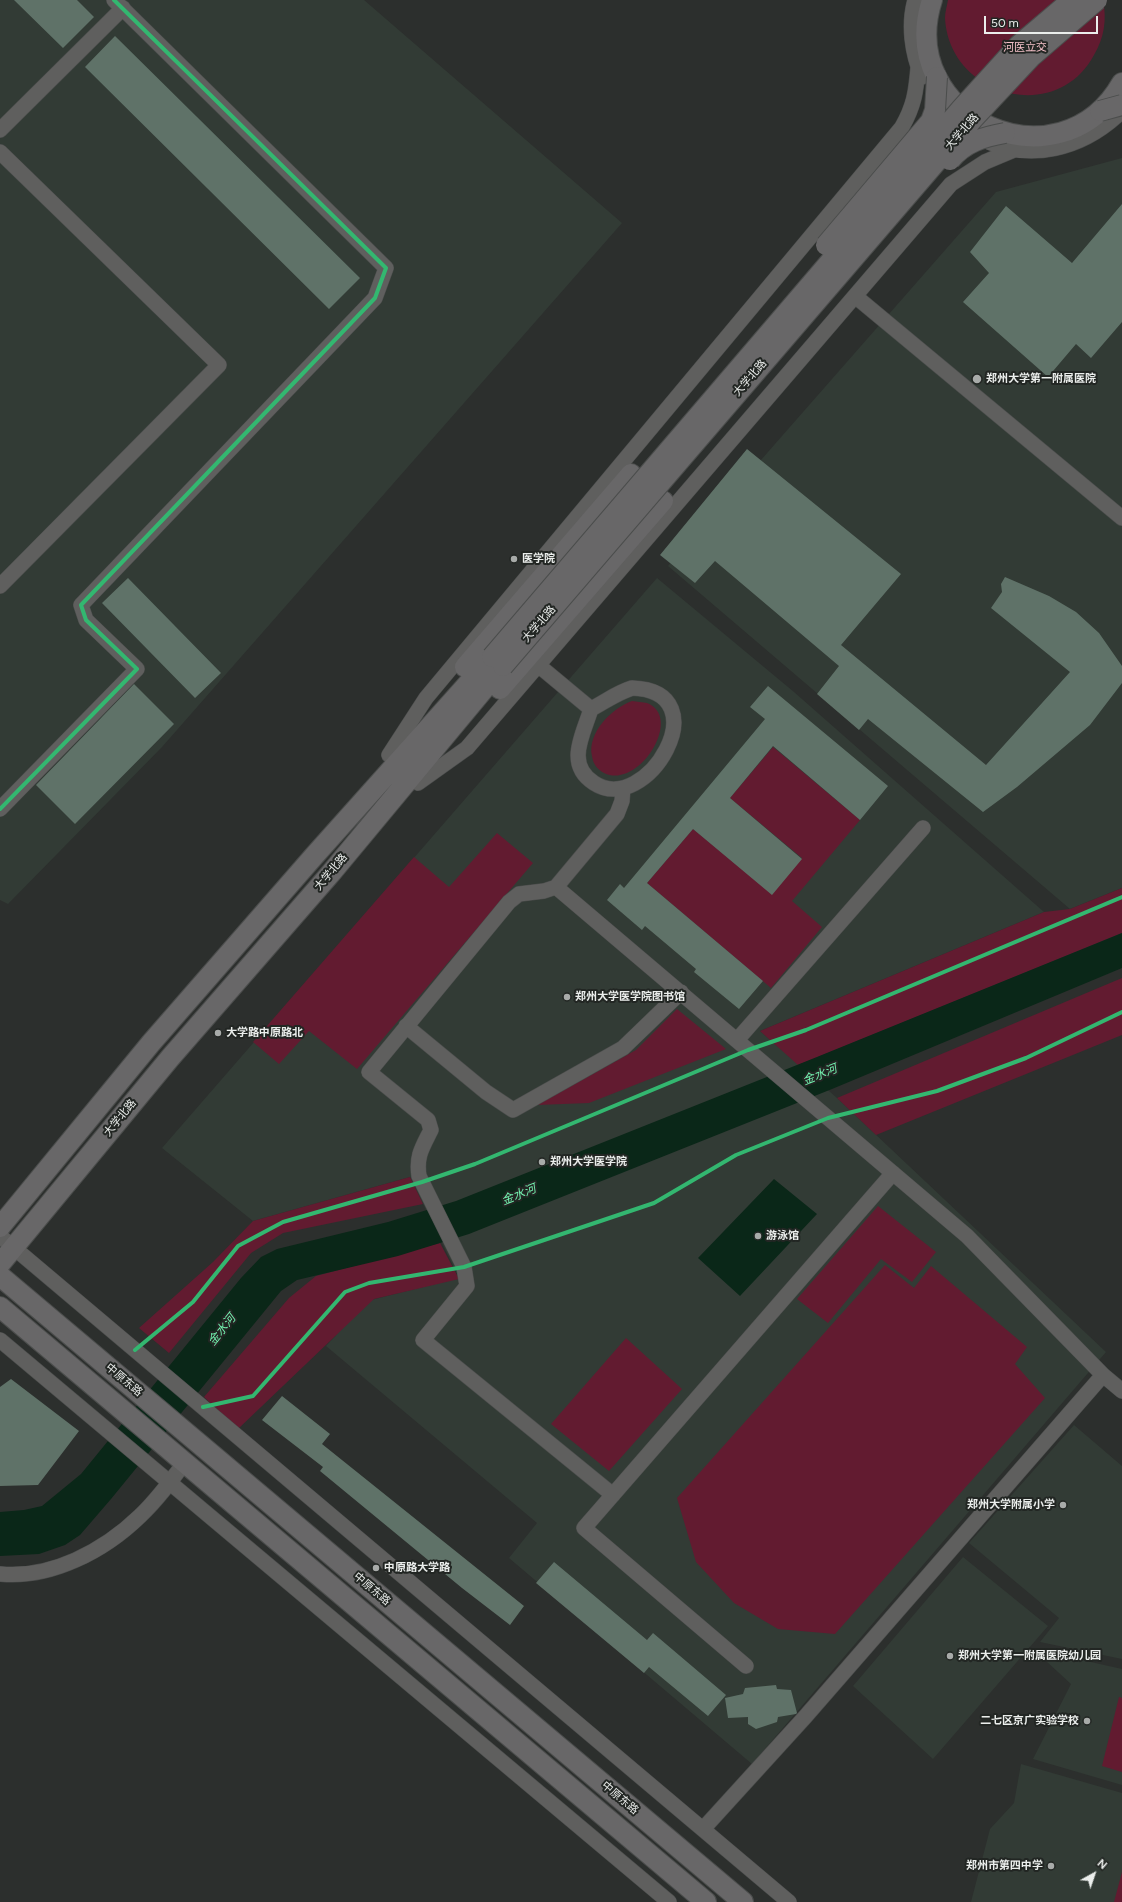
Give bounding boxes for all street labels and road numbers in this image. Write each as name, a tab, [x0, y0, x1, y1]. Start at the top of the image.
street label: 大学北路	[943, 111, 981, 153]
street label: 大学北路	[731, 357, 769, 399]
street label: 大学北路	[520, 603, 558, 645]
street label: 大学北路	[312, 851, 350, 893]
street label: 大学北路	[101, 1097, 139, 1139]
street label: 中原东路	[103, 1361, 145, 1399]
street label: 中原东路	[351, 1570, 393, 1608]
street label: 中原东路	[599, 1779, 641, 1817]

